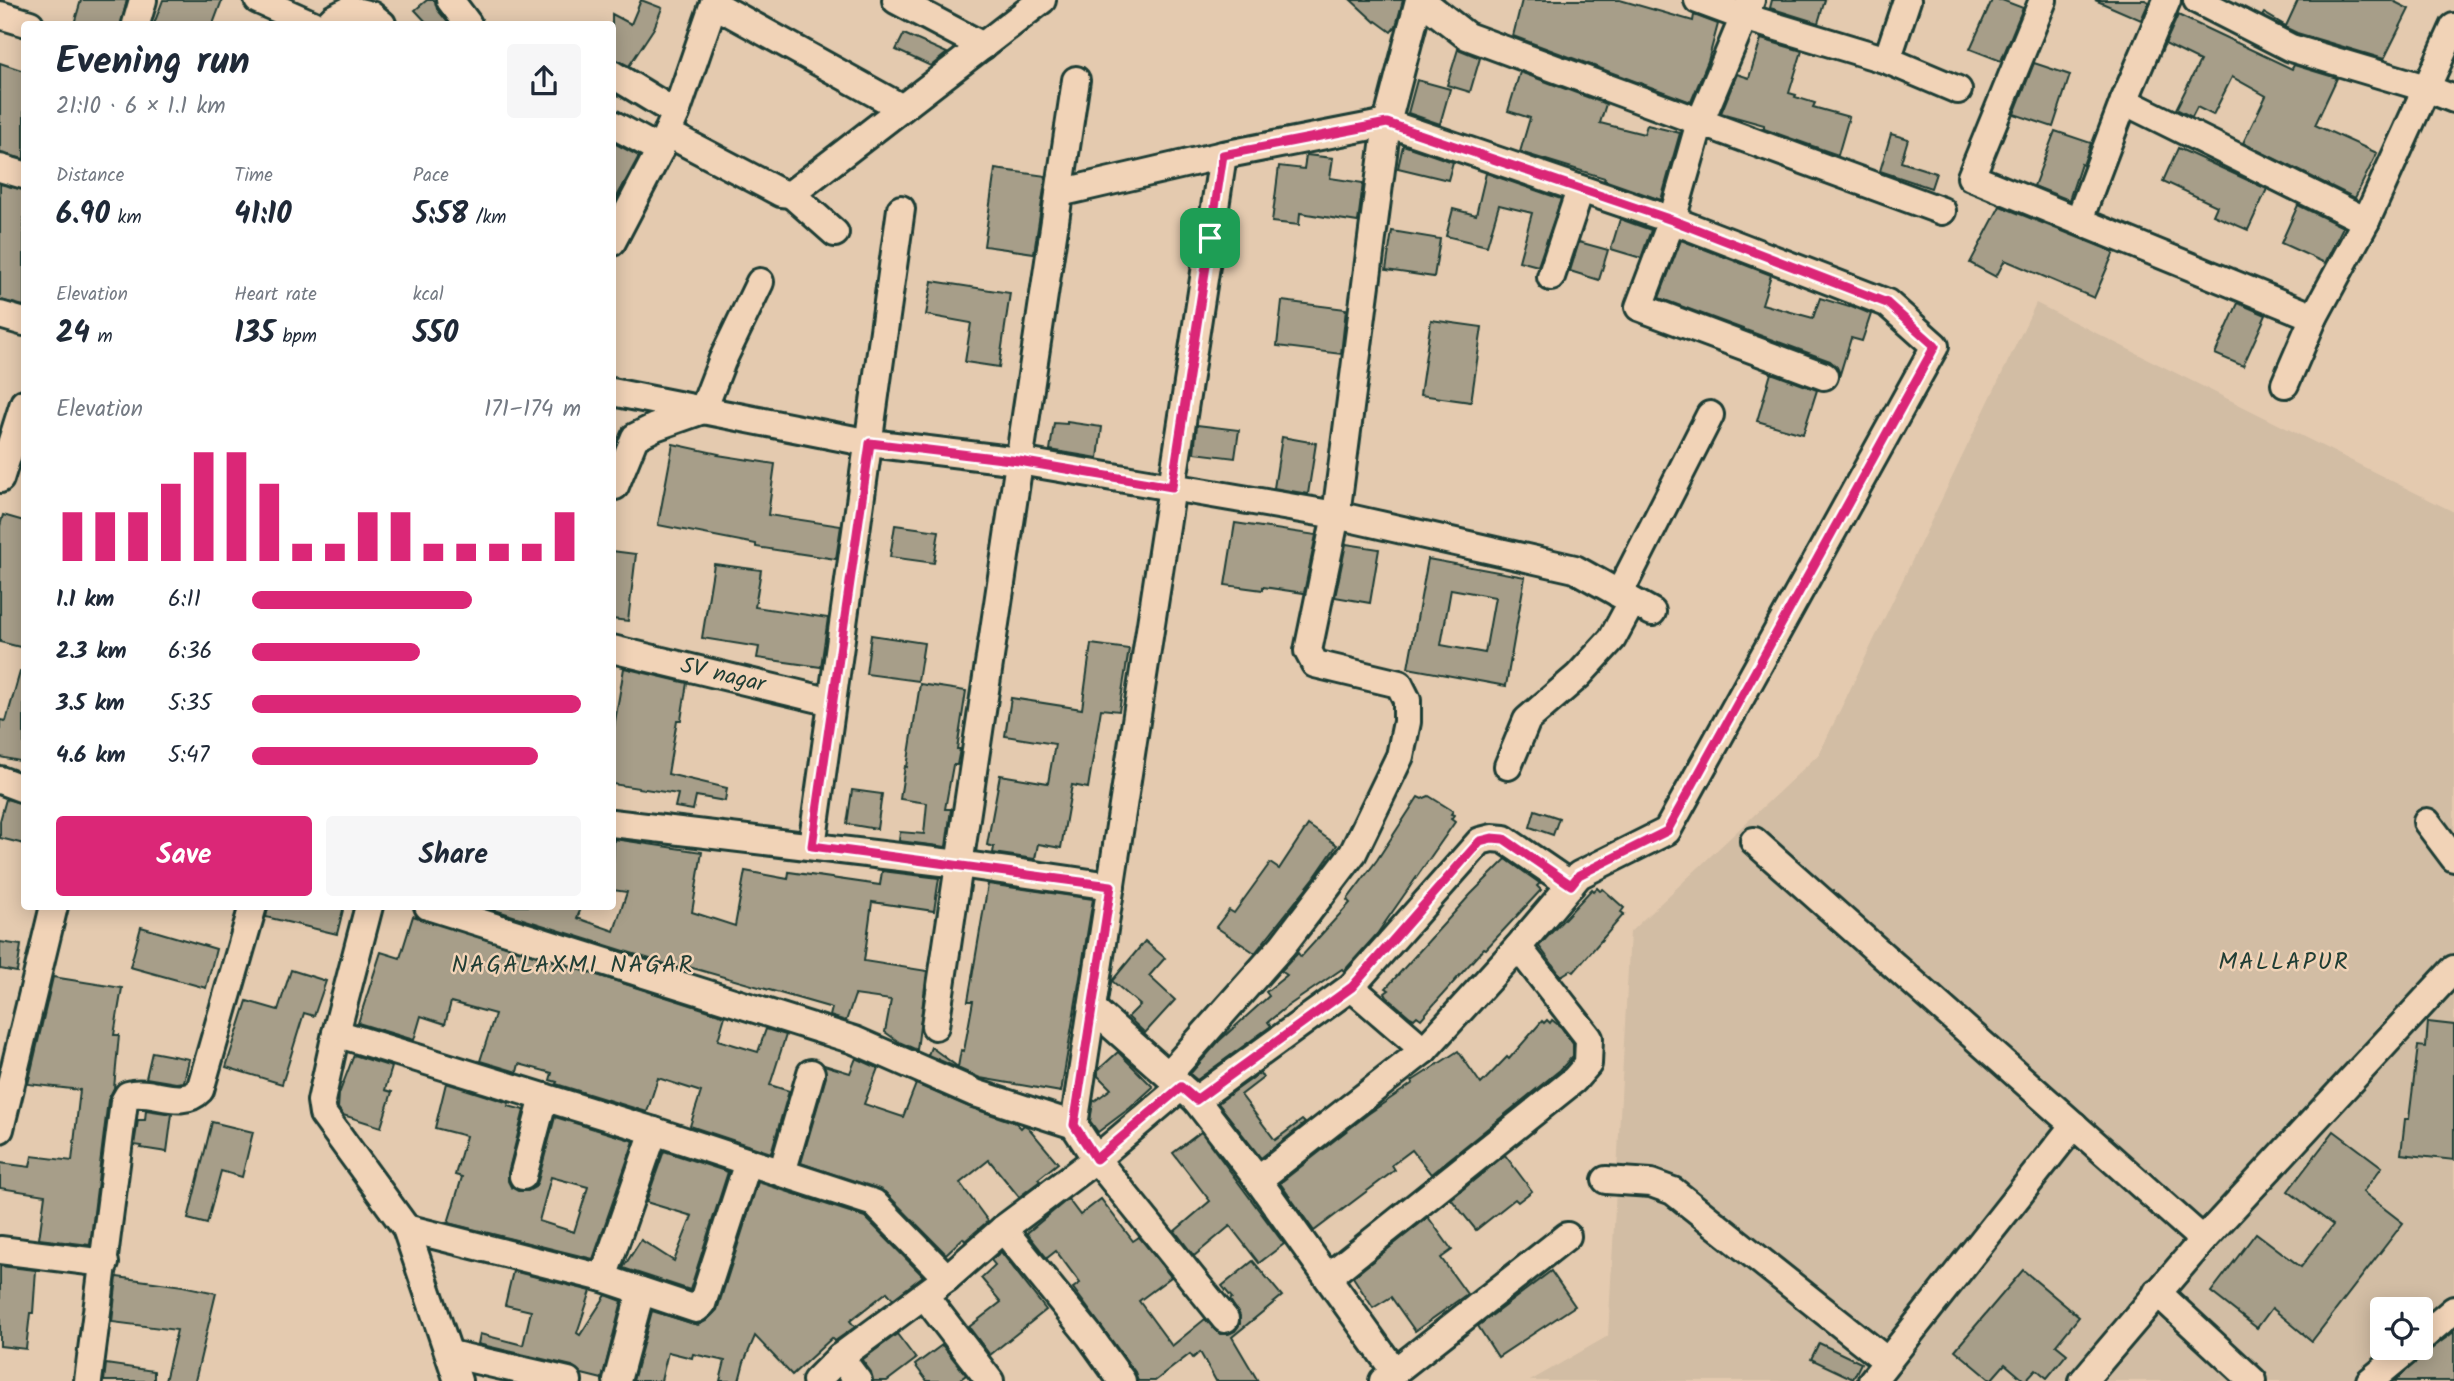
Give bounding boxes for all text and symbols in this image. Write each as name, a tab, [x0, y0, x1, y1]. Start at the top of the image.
text: Evening run	[56, 33, 250, 93]
button: share	[507, 44, 581, 118]
text: 21:10 · 6 × 1.1 km	[56, 89, 226, 125]
text: Distance	[56, 161, 124, 191]
text: Time	[234, 161, 273, 191]
text: Pace	[413, 161, 449, 191]
text: 6.90	[56, 191, 110, 239]
text: 41:10	[234, 191, 292, 239]
text: 5:58	[413, 191, 468, 239]
text: km	[110, 203, 142, 233]
text: /km	[468, 203, 507, 233]
pin	[1180, 208, 1240, 268]
icon: arrive	[1191, 219, 1229, 257]
text: Elevation	[56, 280, 128, 310]
text: Heart rate	[234, 280, 317, 310]
text: kcal	[413, 280, 444, 310]
text: 24	[56, 310, 90, 358]
text: 135	[234, 310, 275, 358]
text: 550	[413, 310, 458, 358]
text: m	[90, 322, 113, 352]
text: bpm	[275, 322, 317, 352]
text: Elevation	[56, 392, 143, 428]
text: 171–174 m	[484, 392, 581, 428]
text: 1.1 km	[56, 582, 114, 618]
text: 6:11	[168, 582, 201, 618]
text: 2.3 km	[56, 634, 126, 670]
text: 6:36	[168, 634, 212, 670]
street label: SV nagar	[677, 648, 770, 704]
text: 3.5 km	[56, 686, 125, 722]
text: 5:35	[168, 686, 212, 722]
text: 4.6 km	[56, 738, 125, 774]
text: 5:47	[168, 738, 209, 774]
button: Save	[56, 816, 312, 896]
button: Share	[326, 816, 581, 896]
district label: MALLAPUR	[2218, 943, 2350, 982]
district label: NAGALAXMI NAGAR	[452, 946, 694, 985]
map controls	[2370, 1297, 2433, 1360]
button: locate	[2370, 1297, 2433, 1360]

